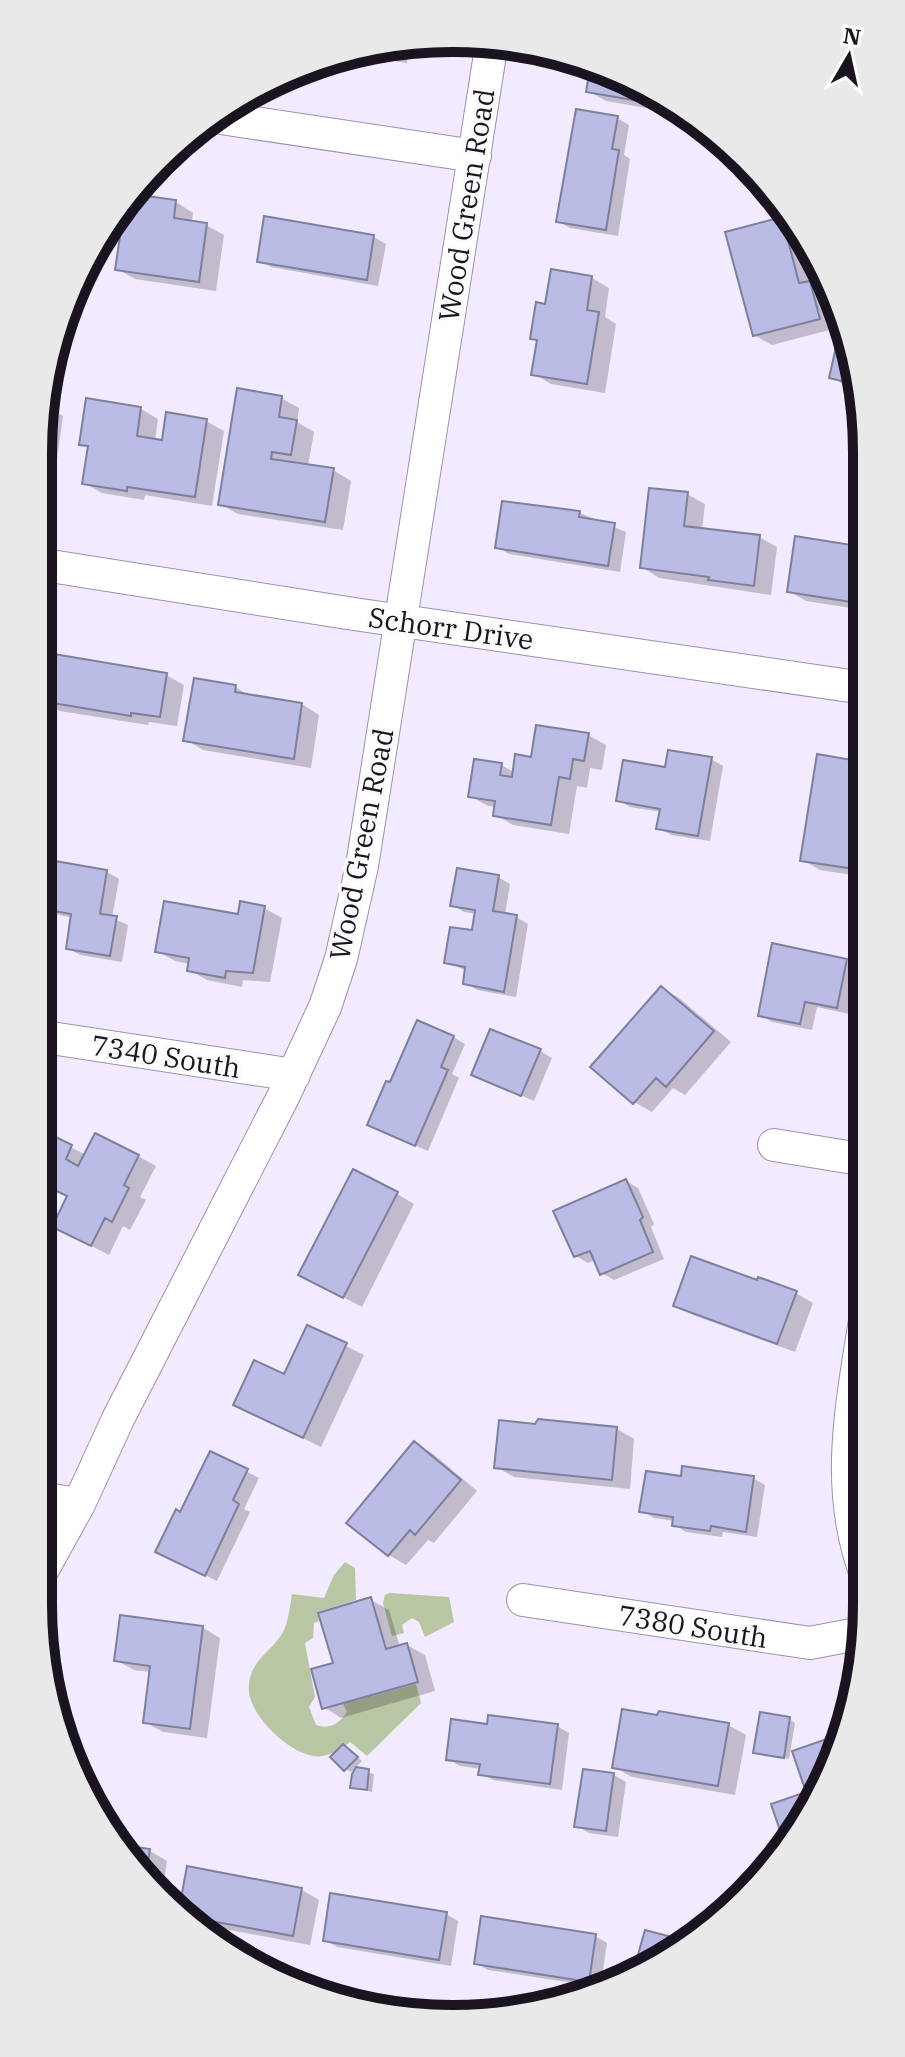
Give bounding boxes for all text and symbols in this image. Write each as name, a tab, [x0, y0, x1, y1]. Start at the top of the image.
north arrow	[809, 16, 889, 96]
text: N	[841, 20, 863, 51]
street label: Wood Green Road	[429, 86, 503, 324]
street label: Schorr Drive	[366, 598, 536, 658]
street label: Wood Green Road	[320, 725, 402, 963]
street label: 7340 South	[89, 1026, 243, 1086]
street label: 7380 South	[616, 1596, 770, 1656]

